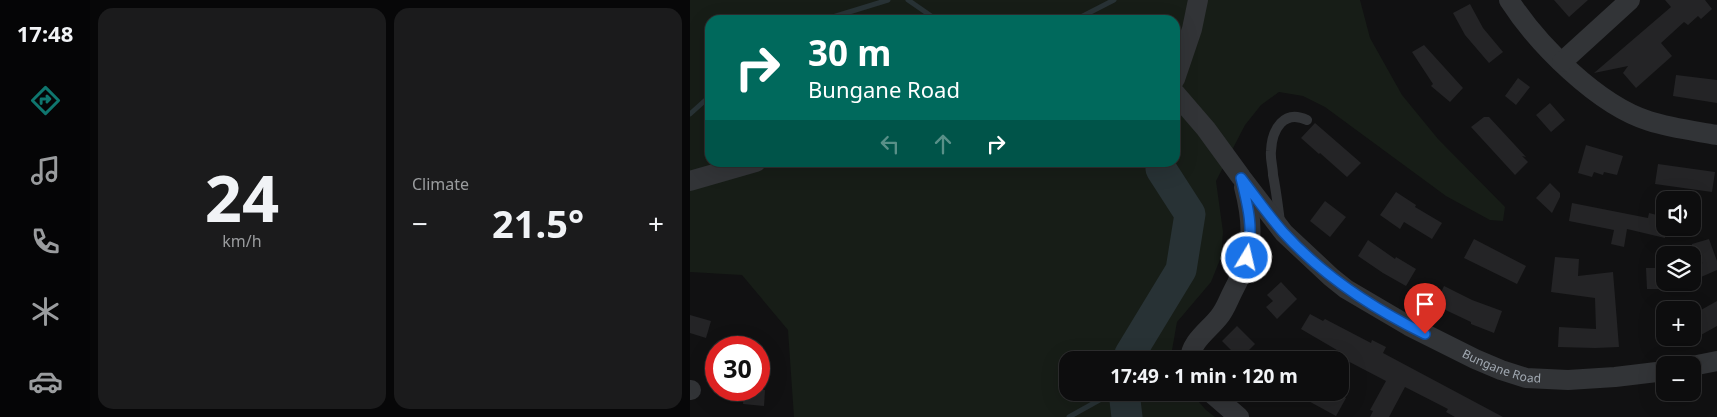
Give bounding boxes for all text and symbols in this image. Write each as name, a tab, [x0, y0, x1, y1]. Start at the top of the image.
text: 17:48	[17, 18, 73, 48]
text: 30 m	[808, 29, 891, 76]
icon: right	[725, 35, 790, 100]
text: Bungane Road	[808, 74, 960, 104]
icon: directions	[28, 83, 63, 118]
icon: left	[876, 130, 904, 158]
icon: ahead	[929, 130, 957, 158]
icon: right	[982, 130, 1010, 158]
icon: music	[28, 153, 63, 188]
text: 24	[205, 153, 279, 241]
text: Climate	[412, 173, 469, 195]
map controls	[1656, 191, 1701, 401]
button: sound	[1656, 191, 1701, 236]
text: 21.5°	[492, 197, 584, 249]
text: −	[412, 204, 428, 242]
text: +	[648, 204, 664, 242]
icon: phone	[28, 224, 63, 259]
text: km/h	[222, 230, 262, 252]
position arrow	[1220, 231, 1272, 283]
button: layers	[1656, 246, 1701, 291]
pin	[1404, 283, 1446, 334]
icon: arrive	[1411, 290, 1439, 318]
icon: climate	[28, 294, 63, 329]
button: +	[1656, 301, 1701, 346]
speed limit sign: 30	[705, 336, 770, 401]
street label: Bungane Road	[1459, 345, 1541, 387]
button: −	[1656, 356, 1701, 401]
text: 17:49 · 1 min · 120 m	[1110, 363, 1298, 389]
icon: car	[28, 364, 63, 399]

